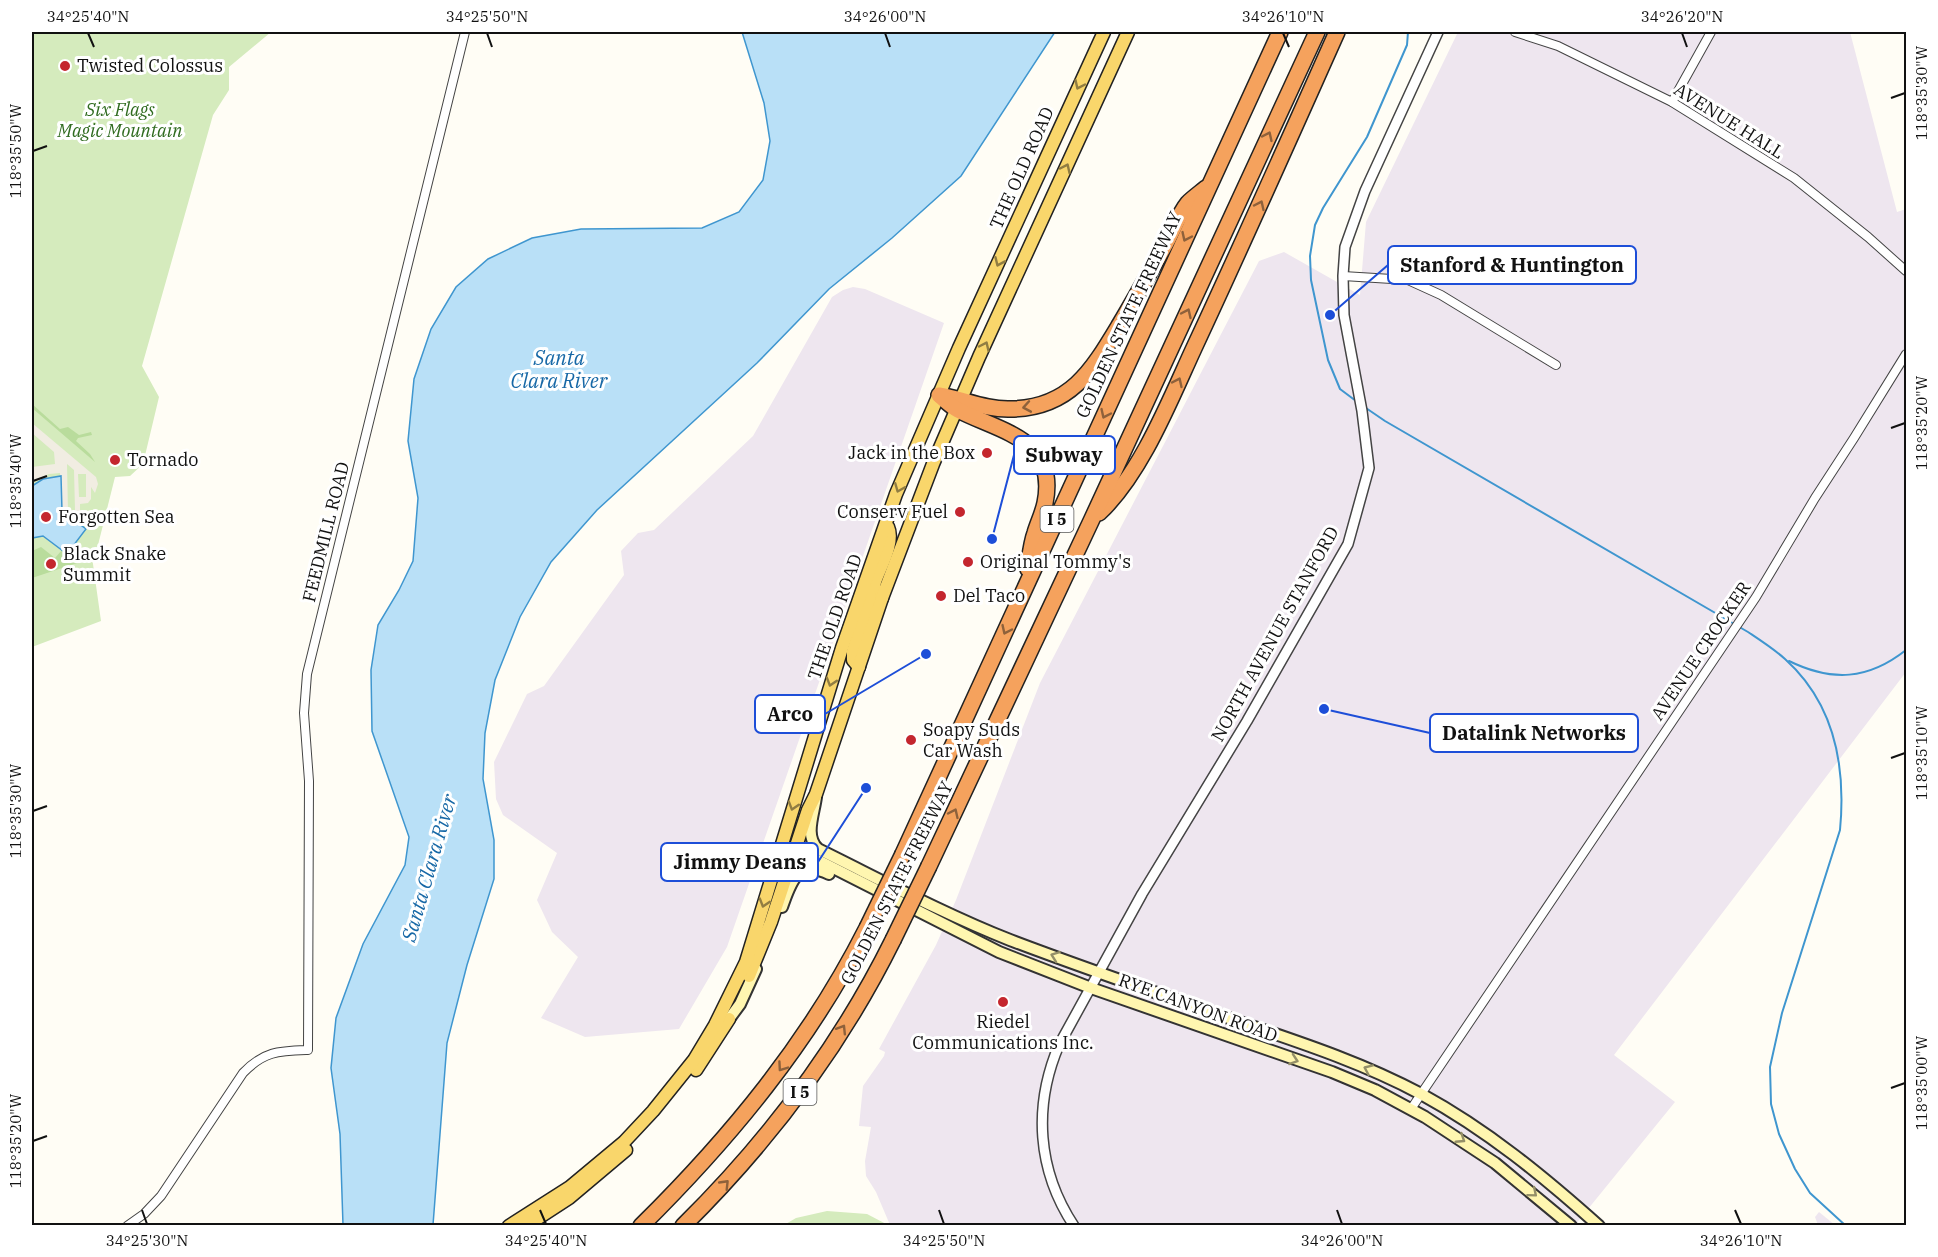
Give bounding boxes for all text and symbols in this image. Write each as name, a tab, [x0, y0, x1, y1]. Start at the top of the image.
text: 34°25'40"N	[47, 7, 129, 26]
text: 34°25'50"N	[446, 7, 528, 26]
text: 34°26'00"N	[844, 7, 926, 26]
text: 34°26'10"N	[1242, 7, 1324, 26]
text: 34°26'20"N	[1641, 7, 1723, 26]
text: 118°35'30"W	[1912, 45, 1931, 140]
place label: Twisted Colossus	[77, 54, 223, 77]
marker: Twisted Colossus	[58, 59, 72, 73]
street label: AVENUE HALL	[1670, 77, 1789, 164]
one-way arrow	[1075, 78, 1087, 89]
park label: Six Flags Magic Mountain	[57, 98, 183, 142]
text: 118°35'50"W	[6, 103, 25, 198]
street label: THE OLD ROAD	[984, 103, 1059, 233]
one-way arrow	[1261, 132, 1273, 143]
one-way arrow	[1059, 164, 1071, 175]
one-way arrow	[1252, 200, 1264, 211]
street label: GOLDEN STATE FREEWAY	[1071, 207, 1187, 422]
one-way arrow	[1181, 231, 1193, 242]
callout: Stanford & Huntington	[1388, 246, 1636, 284]
text: Stanford & Huntington	[1400, 251, 1624, 278]
one-way arrow	[994, 256, 1006, 267]
one-way arrow	[1180, 309, 1192, 320]
one-way arrow	[977, 341, 989, 352]
water label: Santa Clara River	[511, 344, 609, 394]
text: 118°35'20"W	[1912, 375, 1931, 470]
one-way arrow	[1171, 377, 1183, 388]
one-way arrow	[1022, 400, 1032, 413]
one-way arrow	[1100, 408, 1112, 419]
text: 118°35'40"W	[6, 433, 25, 528]
callout: Subway	[1014, 436, 1115, 474]
place label: Jack in the Box	[848, 441, 975, 464]
text: Subway	[1025, 441, 1103, 468]
marker: Jack in the Box	[980, 446, 994, 460]
place label: Tornado	[127, 448, 198, 471]
marker: Tornado	[108, 453, 122, 467]
street label: FEEDMILL ROAD	[297, 459, 354, 604]
one-way arrow	[894, 481, 906, 492]
place label: Conserv Fuel	[837, 500, 948, 523]
place label: Forgotten Sea	[58, 505, 175, 528]
marker: Conserv Fuel	[953, 505, 967, 519]
road number: I 5	[1040, 506, 1074, 532]
marker: Forgotten Sea	[39, 510, 53, 524]
street label: NORTH AVENUE STANFORD	[1206, 522, 1343, 745]
place label: Black Snake Summit	[63, 542, 166, 586]
place label: Original Tommy's	[980, 550, 1131, 573]
street label: THE OLD ROAD	[802, 551, 867, 683]
marker: Original Tommy's	[961, 555, 975, 569]
marker: Black Snake Summit	[44, 557, 58, 571]
street label: AVENUE CROCKER	[1646, 577, 1756, 725]
place label: Del Taco	[953, 584, 1025, 607]
marker: Del Taco	[934, 589, 948, 603]
one-way arrow	[1001, 623, 1013, 634]
one-way arrow	[826, 676, 838, 687]
callout: Arco	[755, 695, 825, 733]
text: Arco	[767, 700, 813, 727]
text: 118°35'10"W	[1912, 705, 1931, 800]
callout: Datalink Networks	[1430, 714, 1638, 752]
place label: Soapy Suds Car Wash	[923, 718, 1020, 762]
text: Datalink Networks	[1442, 719, 1626, 746]
marker: Soapy Suds Car Wash	[904, 733, 918, 747]
text: 118°35'30"W	[6, 763, 25, 858]
street label: GOLDEN STATE FREEWAY	[835, 777, 958, 988]
water label: Santa Clara River	[394, 790, 463, 946]
one-way arrow	[788, 800, 800, 811]
one-way arrow	[947, 808, 959, 819]
callout: Jimmy Deans	[661, 843, 818, 881]
text: Jimmy Deans	[673, 848, 807, 875]
one-way arrow	[759, 897, 771, 908]
one-way arrow	[1051, 951, 1061, 964]
street label: RYE CANYON ROAD	[1115, 968, 1281, 1047]
marker: Riedel Communications Inc.	[996, 995, 1010, 1009]
place label: Riedel Communications Inc.	[912, 1010, 1094, 1054]
one-way arrow	[835, 1025, 847, 1035]
text: 118°35'00"W	[1912, 1035, 1931, 1130]
one-way arrow	[1288, 1053, 1299, 1065]
one-way arrow	[778, 1060, 789, 1071]
one-way arrow	[1363, 1064, 1374, 1076]
road number: I 5	[784, 1079, 816, 1105]
text: 118°35'20"W	[6, 1093, 25, 1188]
one-way arrow	[1455, 1132, 1465, 1144]
one-way arrow	[717, 1181, 728, 1192]
one-way arrow	[1526, 1185, 1537, 1196]
text: 34°25'30"N	[106, 1231, 188, 1250]
text: 34°25'40"N	[505, 1231, 587, 1250]
text: 34°25'50"N	[903, 1231, 985, 1250]
text: 34°26'00"N	[1301, 1231, 1383, 1250]
text: 34°26'10"N	[1700, 1231, 1782, 1250]

